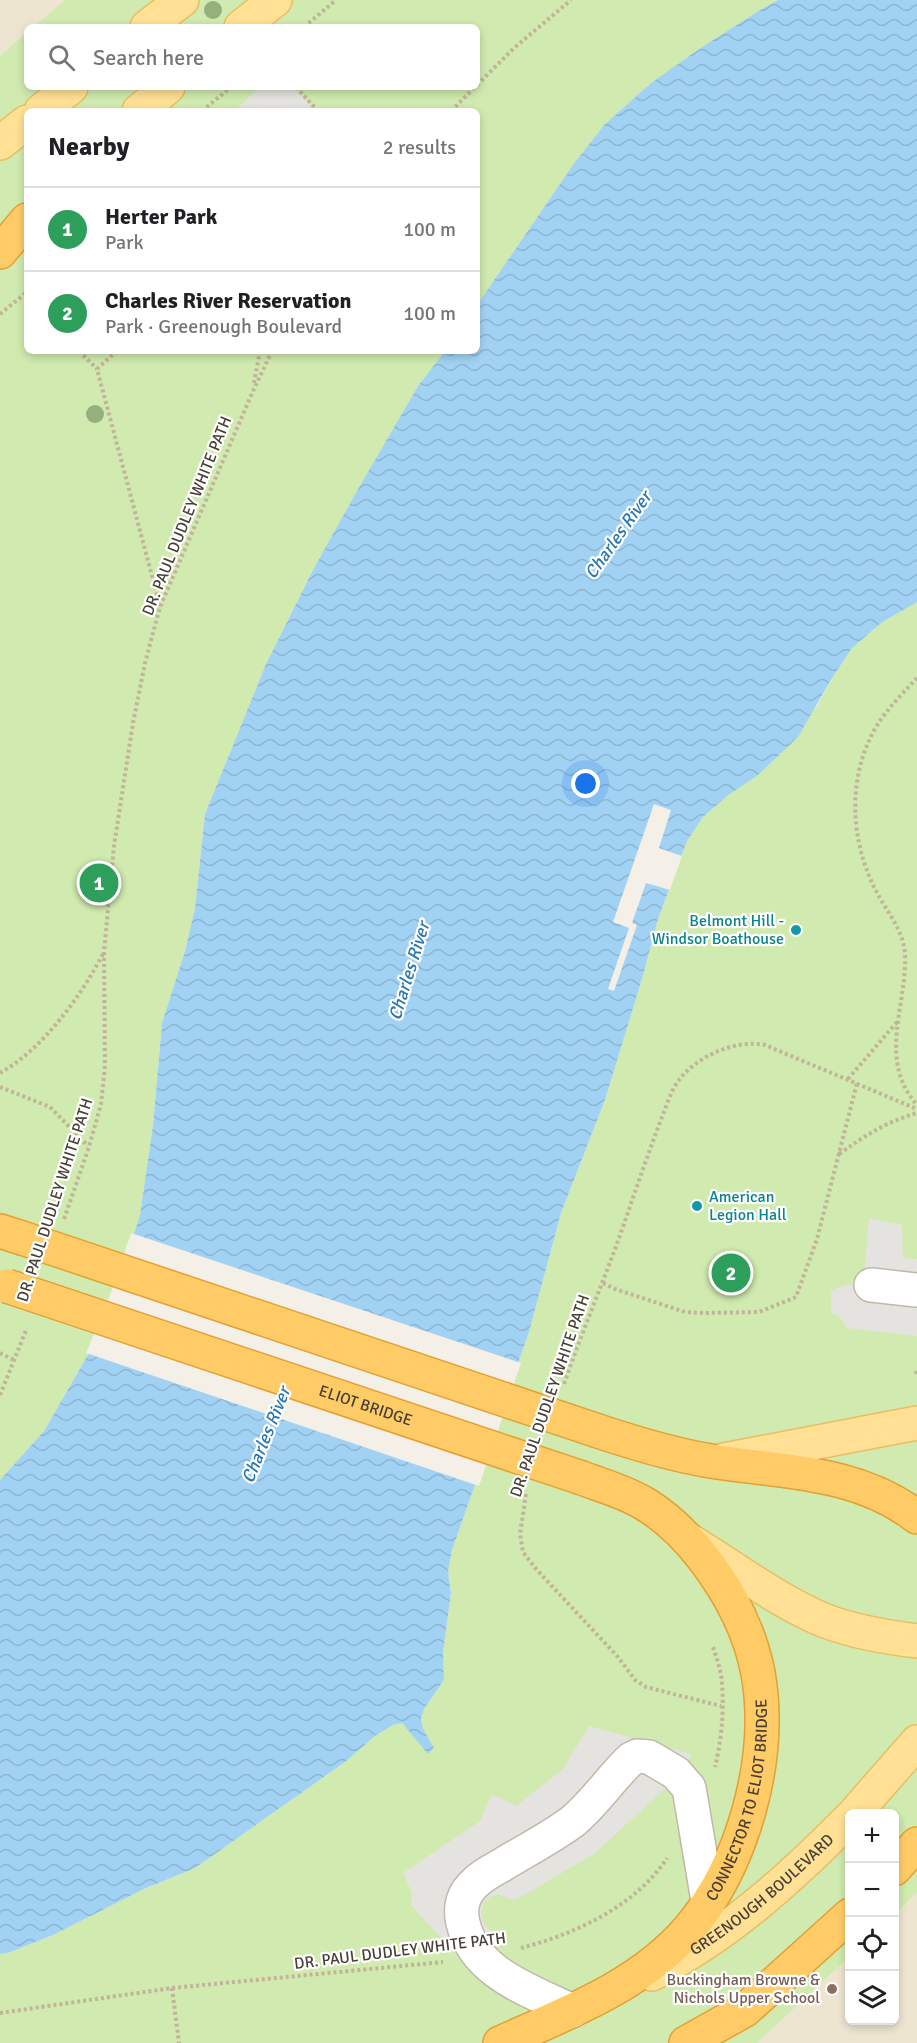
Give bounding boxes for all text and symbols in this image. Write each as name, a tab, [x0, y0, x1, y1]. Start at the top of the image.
search box	[24, 24, 480, 90]
icon: search	[45, 41, 78, 74]
text: Search here	[93, 44, 204, 71]
text: Nearby	[48, 131, 129, 163]
text: 2 results	[383, 135, 456, 160]
text: Herter Park	[105, 203, 217, 230]
text: 1	[62, 217, 73, 242]
text: 100 m	[403, 217, 456, 242]
text: Park	[105, 230, 143, 255]
text: Charles River Reservation	[105, 287, 352, 314]
text: 2	[62, 301, 73, 326]
text: 100 m	[403, 301, 456, 326]
text: Park · Greenough Boulevard	[105, 314, 342, 339]
street label: DR. PAUL DUDLEY WHITE PATH	[138, 413, 236, 619]
water label: Charles River	[580, 485, 657, 583]
your location	[571, 769, 600, 798]
pin: 1	[80, 860, 118, 906]
place label: Belmont Hill - Windsor Boathouse	[652, 911, 784, 949]
water label: Charles River	[384, 917, 435, 1023]
marker: Belmont Hill - Windsor Boathouse	[789, 923, 803, 937]
street label: DR. PAUL DUDLEY WHITE PATH	[13, 1096, 97, 1304]
place label: American Legion Hall	[709, 1187, 787, 1225]
marker: American Legion Hall	[690, 1199, 704, 1213]
pin: 2	[712, 1250, 750, 1296]
street label: DR. PAUL DUDLEY WHITE PATH	[506, 1292, 594, 1500]
street label: ELIOT BRIDGE	[316, 1381, 415, 1431]
water label: Charles River	[237, 1382, 296, 1486]
street label: CONNECTOR TO ELIOT BRIDGE	[702, 1698, 772, 1905]
map controls	[845, 1809, 899, 2025]
button: +	[845, 1809, 899, 1863]
street label: GREENOUGH BOULEVARD	[686, 1830, 838, 1960]
button: −	[845, 1863, 899, 1917]
button: locate	[845, 1917, 899, 1971]
street label: DR. PAUL DUDLEY WHITE PATH	[293, 1928, 507, 1974]
place label: Buckingham Browne & Nichols Upper School	[667, 1970, 820, 2008]
button: layers	[845, 1971, 899, 2025]
marker: Buckingham Browne & Nichols Upper School	[825, 1982, 839, 1996]

